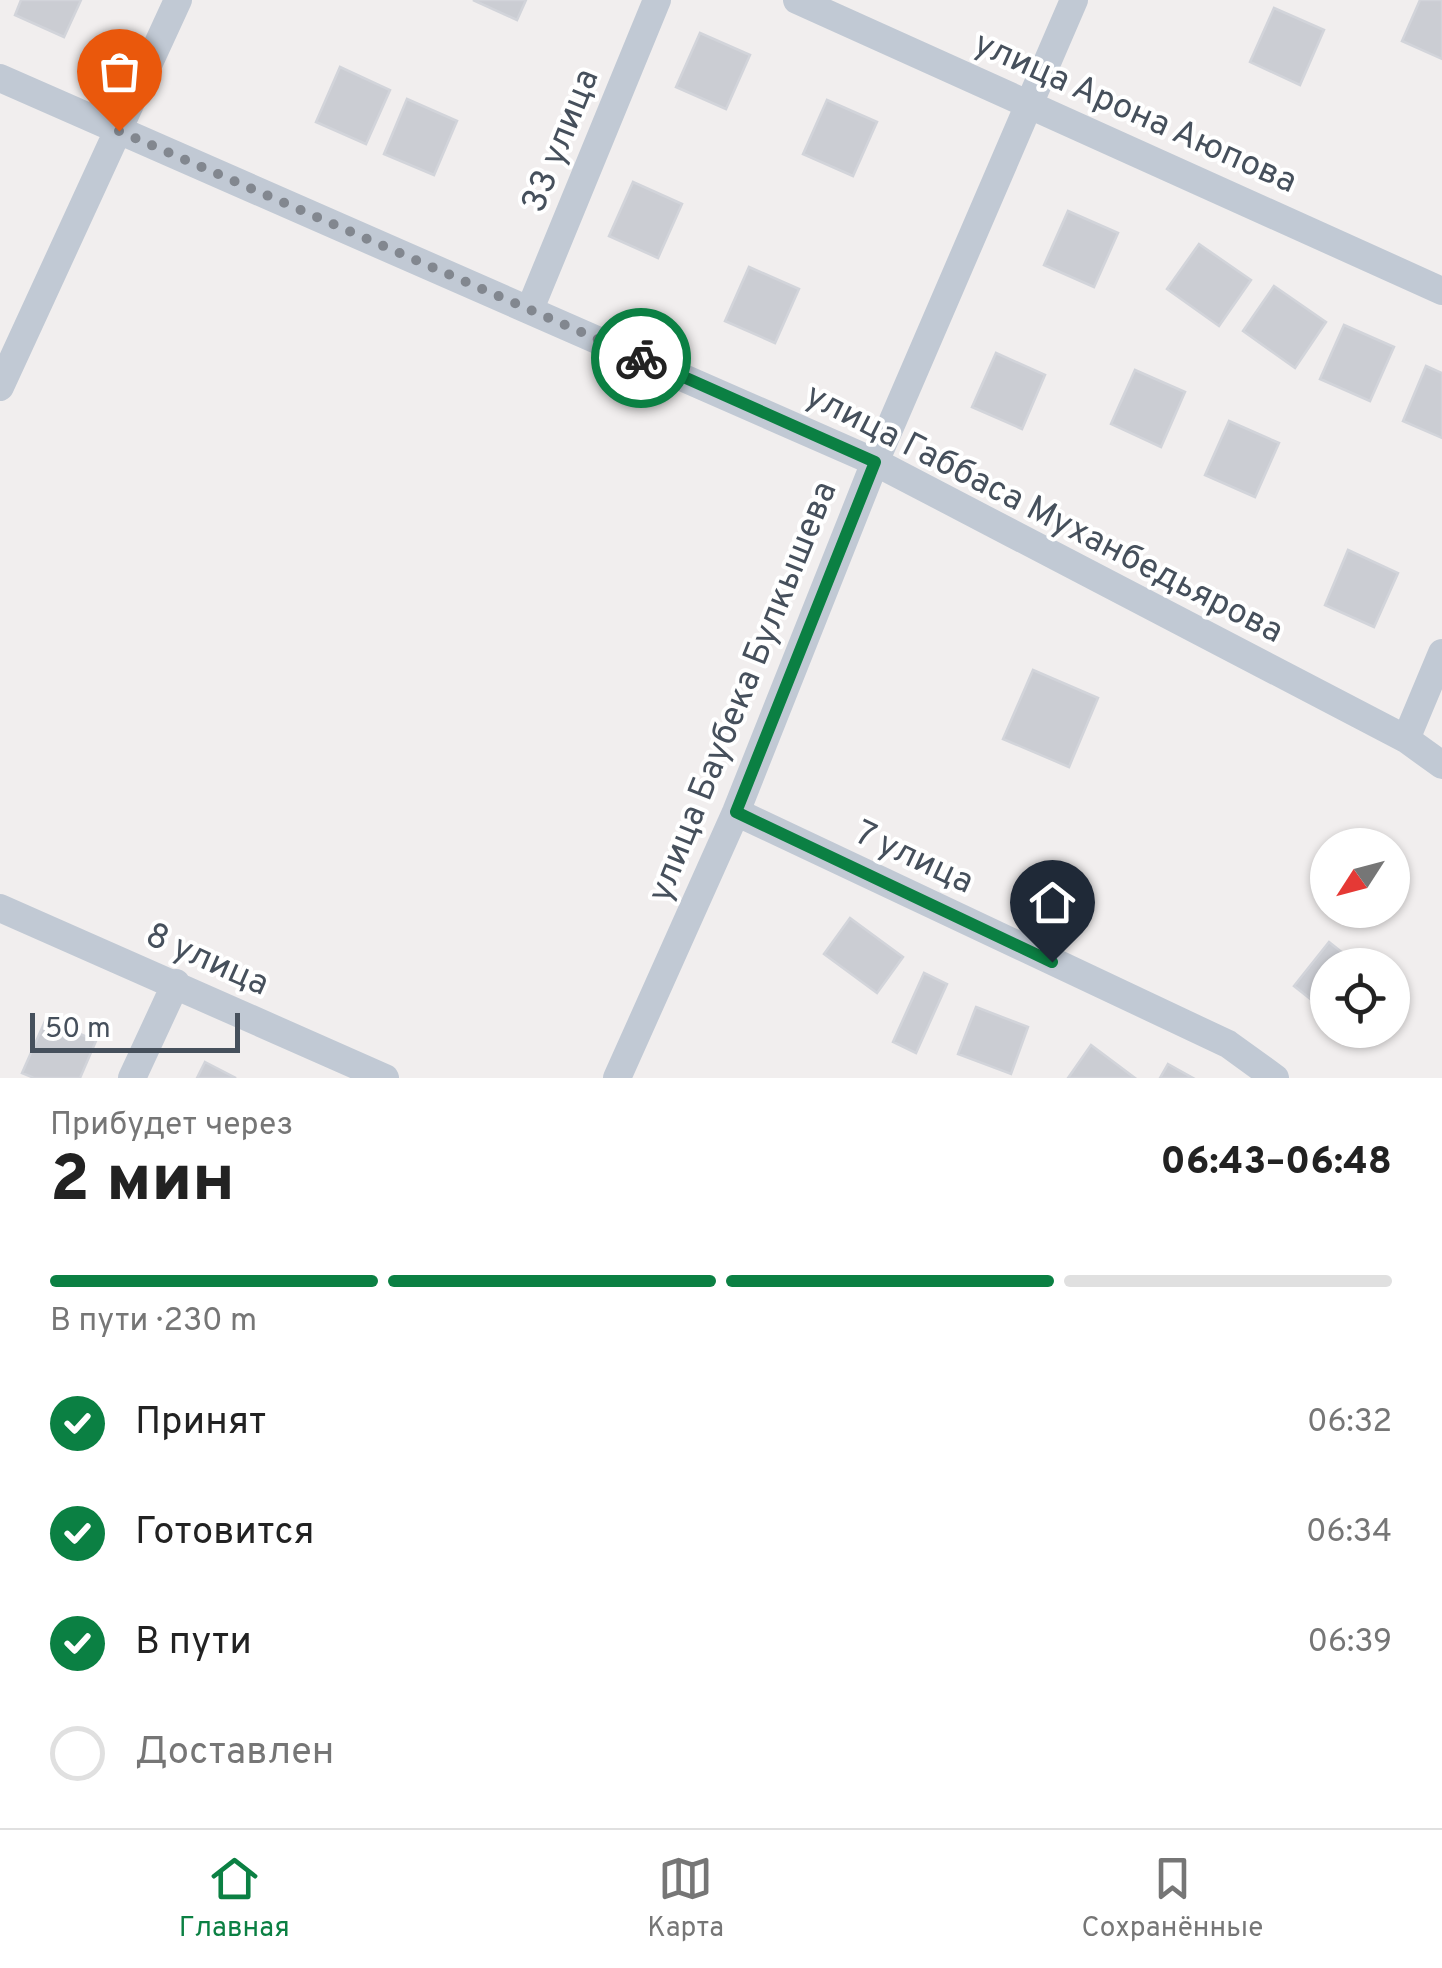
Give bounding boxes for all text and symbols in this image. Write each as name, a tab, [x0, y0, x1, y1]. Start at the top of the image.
street label: улица Арона Аюпова	[966, 23, 1303, 205]
pin	[77, 29, 162, 132]
icon: bag	[92, 44, 147, 99]
street label: 33 улица	[513, 63, 610, 219]
courier	[591, 308, 691, 408]
icon: bike	[614, 331, 669, 386]
street label: улица Габбаса Муханбедьярова	[797, 375, 1290, 655]
street label: улица Баубека Булкышева	[639, 475, 848, 909]
street label: 7 улица	[847, 812, 980, 905]
north arrow	[1310, 828, 1410, 928]
map controls	[1310, 828, 1410, 1048]
pin	[1010, 860, 1095, 963]
icon: home	[1025, 875, 1080, 930]
street label: 8 улица	[138, 914, 275, 1007]
button: locate	[1310, 948, 1410, 1048]
scale bar	[30, 1008, 240, 1052]
text: 50 m	[45, 1012, 111, 1048]
text: Прибудет через	[50, 1106, 293, 1146]
text: 06:43–06:48	[1161, 1139, 1392, 1188]
text: 2 мин	[50, 1142, 235, 1224]
text: В пути · 230 m	[50, 1302, 257, 1342]
icon: check	[50, 1396, 105, 1451]
text: Принят	[135, 1399, 266, 1448]
text: 06:32	[1307, 1403, 1392, 1443]
icon: check	[50, 1506, 105, 1561]
text: Готовится	[135, 1509, 314, 1558]
text: 06:34	[1306, 1513, 1392, 1553]
icon: check	[50, 1616, 105, 1671]
text: В пути	[135, 1619, 252, 1668]
text: 06:39	[1307, 1623, 1392, 1663]
text: Доставлен	[135, 1729, 334, 1778]
tab: Главная	[179, 1851, 290, 1947]
tab: Карта	[647, 1851, 724, 1947]
tab: Сохранённые	[1082, 1851, 1263, 1947]

